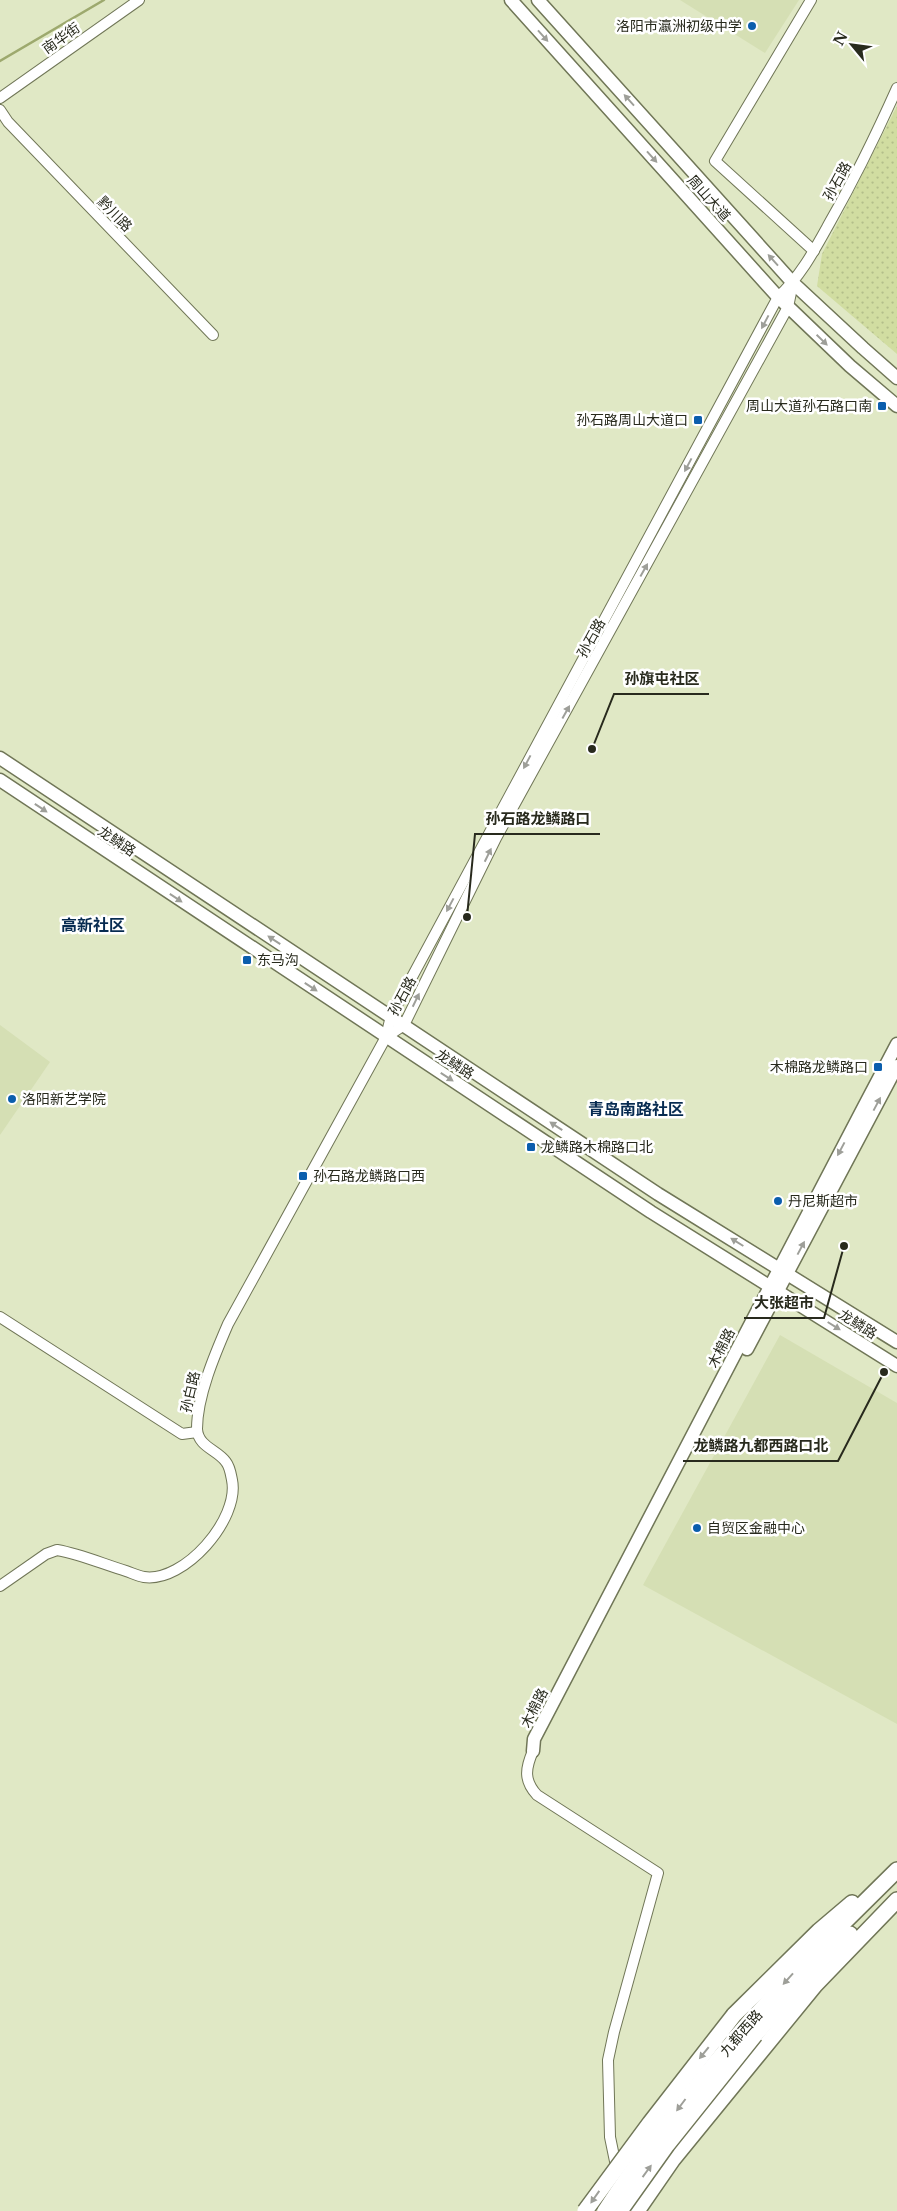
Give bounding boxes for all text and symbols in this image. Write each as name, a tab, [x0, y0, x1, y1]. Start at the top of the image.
place label: 洛阳市瀛洲初级中学	[616, 17, 742, 35]
street label: 南华街	[39, 19, 83, 57]
marker: 洛阳市瀛洲初级中学	[746, 20, 758, 32]
north arrow	[827, 20, 877, 70]
text: N	[830, 29, 852, 49]
one-way arrow	[537, 30, 549, 42]
one-way arrow	[623, 94, 634, 107]
one-way arrow	[646, 151, 658, 163]
street label: 孙石路	[819, 158, 855, 204]
street label: 周山大道	[684, 171, 734, 225]
street label: 黔川路	[94, 193, 136, 235]
one-way arrow	[767, 254, 778, 267]
one-way arrow	[761, 315, 769, 329]
one-way arrow	[816, 334, 828, 346]
place label: 周山大道孙石路口南	[746, 397, 872, 415]
marker: 周山大道孙石路口南	[876, 400, 888, 412]
place label: 孙石路周山大道口	[576, 411, 688, 429]
marker: 孙石路周山大道口	[692, 414, 704, 426]
one-way arrow	[684, 458, 692, 472]
one-way arrow	[640, 562, 648, 577]
street label: 孙石路	[573, 615, 609, 661]
callout: 孙旗屯社区	[614, 664, 709, 694]
text: 孙旗屯社区	[624, 669, 700, 688]
one-way arrow	[561, 705, 570, 719]
one-way arrow	[523, 755, 531, 769]
one-way arrow	[34, 803, 47, 812]
callout: 孙石路龙鳞路口	[475, 804, 600, 834]
text: 孙石路龙鳞路口	[485, 809, 591, 828]
street label: 龙鳞路	[95, 822, 139, 860]
one-way arrow	[484, 848, 492, 862]
one-way arrow	[169, 893, 182, 903]
one-way arrow	[446, 898, 454, 912]
district label: 高新社区	[61, 915, 125, 935]
one-way arrow	[268, 935, 281, 945]
place label: 东马沟	[257, 951, 299, 969]
marker: 东马沟	[241, 954, 253, 966]
street label: 孙石路	[384, 973, 420, 1019]
one-way arrow	[305, 983, 318, 992]
one-way arrow	[412, 993, 420, 1008]
street label: 龙鳞路	[432, 1045, 478, 1083]
place label: 木棉路龙鳞路口	[770, 1058, 868, 1076]
marker: 木棉路龙鳞路口	[872, 1061, 884, 1073]
one-way arrow	[440, 1072, 454, 1082]
place label: 洛阳新艺学院	[22, 1090, 106, 1108]
marker: 洛阳新艺学院	[6, 1093, 18, 1105]
one-way arrow	[873, 1097, 881, 1111]
district label: 青岛南路社区	[588, 1099, 684, 1119]
one-way arrow	[549, 1121, 562, 1131]
place label: 龙鳞路木棉路口北	[541, 1138, 653, 1156]
marker: 龙鳞路木棉路口北	[525, 1141, 537, 1153]
one-way arrow	[837, 1142, 845, 1156]
place label: 孙石路龙鳞路口西	[313, 1167, 425, 1185]
marker: 孙石路龙鳞路口西	[297, 1170, 309, 1182]
place label: 丹尼斯超市	[788, 1192, 858, 1210]
marker: 丹尼斯超市	[772, 1195, 784, 1207]
one-way arrow	[730, 1238, 743, 1247]
one-way arrow	[797, 1241, 805, 1255]
callout: 大张超市	[744, 1288, 824, 1318]
text: 大张超市	[754, 1293, 814, 1312]
street label: 龙鳞路	[835, 1305, 881, 1343]
one-way arrow	[827, 1321, 840, 1331]
street label: 木棉路	[703, 1325, 739, 1371]
street label: 孙白路	[177, 1370, 203, 1414]
callout: 龙鳞路九都西路口北	[683, 1431, 838, 1461]
text: 龙鳞路九都西路口北	[693, 1436, 829, 1455]
place label: 自贸区金融中心	[707, 1519, 805, 1537]
marker: 自贸区金融中心	[691, 1522, 703, 1534]
street label: 木棉路	[516, 1685, 552, 1731]
one-way arrow	[783, 1973, 794, 1986]
street label: 九都西路	[716, 2006, 766, 2060]
one-way arrow	[698, 2046, 709, 2059]
one-way arrow	[675, 2098, 686, 2111]
one-way arrow	[642, 2165, 653, 2178]
one-way arrow	[590, 2190, 601, 2203]

